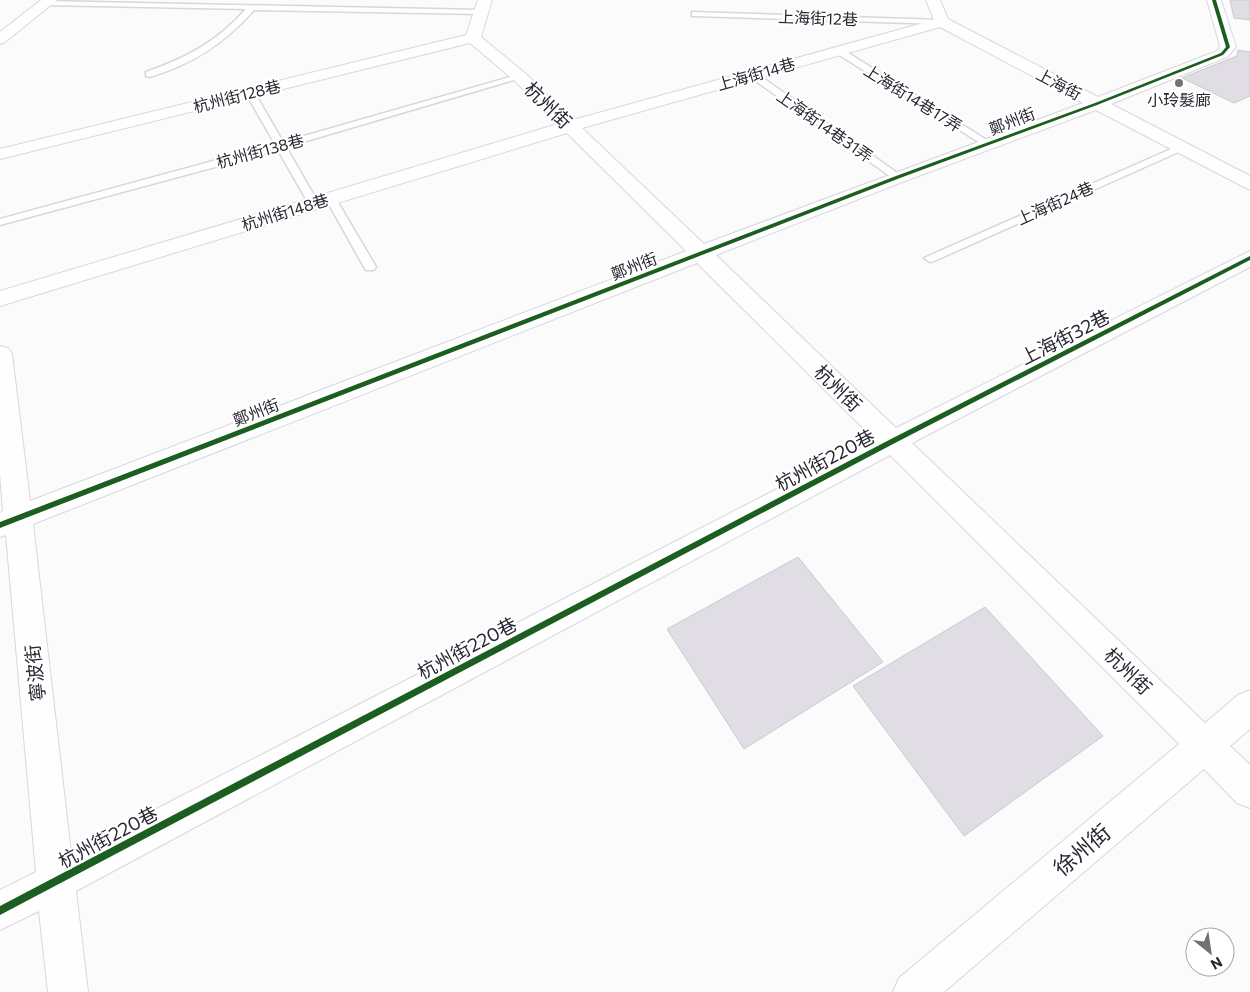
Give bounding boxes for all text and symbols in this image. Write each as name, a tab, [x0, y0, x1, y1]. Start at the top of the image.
street label: 上海街12巷	[778, 7, 858, 28]
street label: 上海街14巷	[715, 53, 797, 94]
street label: 上海街14巷17弄	[861, 60, 966, 135]
street label: 上海街	[1034, 64, 1085, 103]
street label: 杭州街128巷	[191, 75, 283, 116]
street label: 杭州街	[520, 77, 577, 133]
marker: 小玲髮廊	[1173, 77, 1185, 89]
street label: 上海街14巷31弄	[774, 86, 877, 166]
place label: 小玲髮廊	[1147, 90, 1211, 109]
street label: 鄭州街	[986, 103, 1038, 138]
street label: 杭州街138巷	[214, 130, 306, 171]
street label: 上海街24巷	[1013, 177, 1096, 228]
street label: 杭州街148巷	[239, 189, 331, 234]
street label: 鄭州街	[608, 248, 660, 283]
street label: 上海街32巷	[1016, 304, 1113, 369]
street label: 杭州街	[810, 360, 867, 416]
street label: 鄭州街	[230, 394, 282, 429]
street label: 杭州街220巷	[771, 424, 878, 495]
street label: 杭州街220巷	[413, 612, 520, 683]
street label: 寧波街	[20, 643, 49, 703]
street label: 杭州街	[1100, 643, 1157, 699]
street label: 杭州街220巷	[54, 801, 161, 872]
street label: 徐州街	[1048, 818, 1116, 881]
north arrow	[1185, 927, 1235, 977]
text: N	[1208, 954, 1226, 974]

